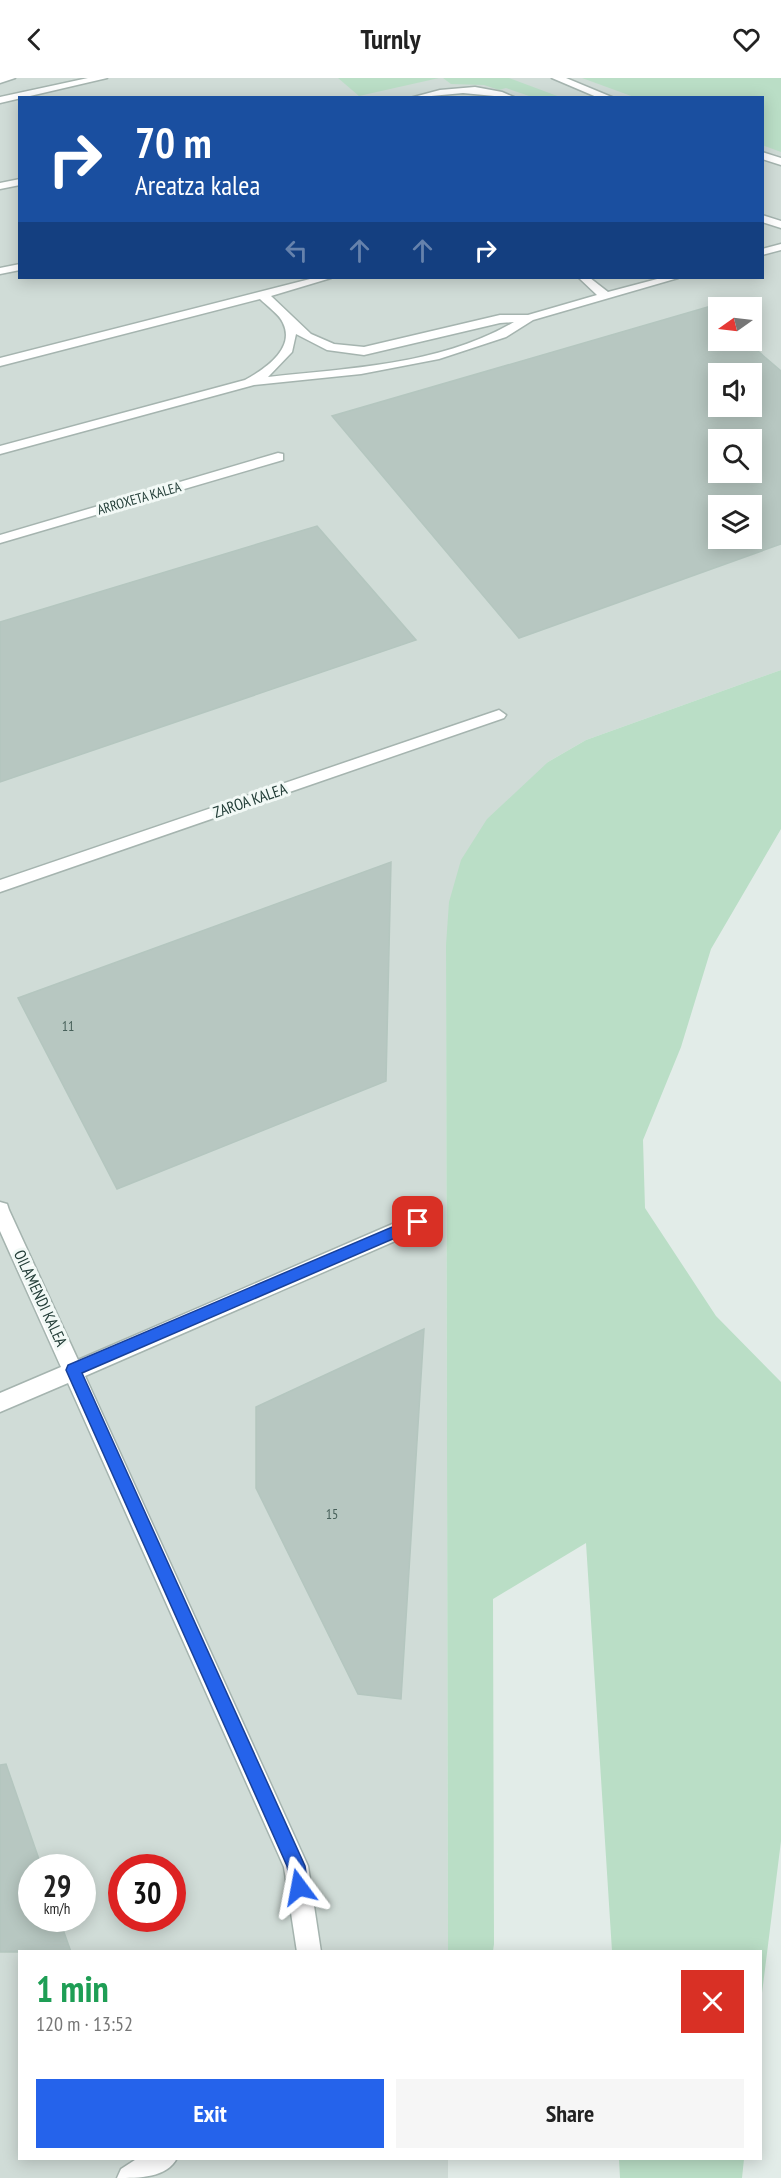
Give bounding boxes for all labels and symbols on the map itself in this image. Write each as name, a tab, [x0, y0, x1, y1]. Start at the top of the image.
north arrow	[708, 297, 762, 351]
street label: ARROXETA KALEA	[95, 477, 183, 519]
street label: ZAROA KALEA	[211, 778, 290, 822]
house number: 11	[62, 1017, 74, 1035]
pin	[392, 1196, 443, 1247]
street label: OILAMENDI KALEA	[10, 1247, 72, 1350]
house number: 15	[326, 1505, 338, 1523]
speed limit sign: 30	[108, 1854, 186, 1932]
position arrow	[267, 1855, 331, 1919]

